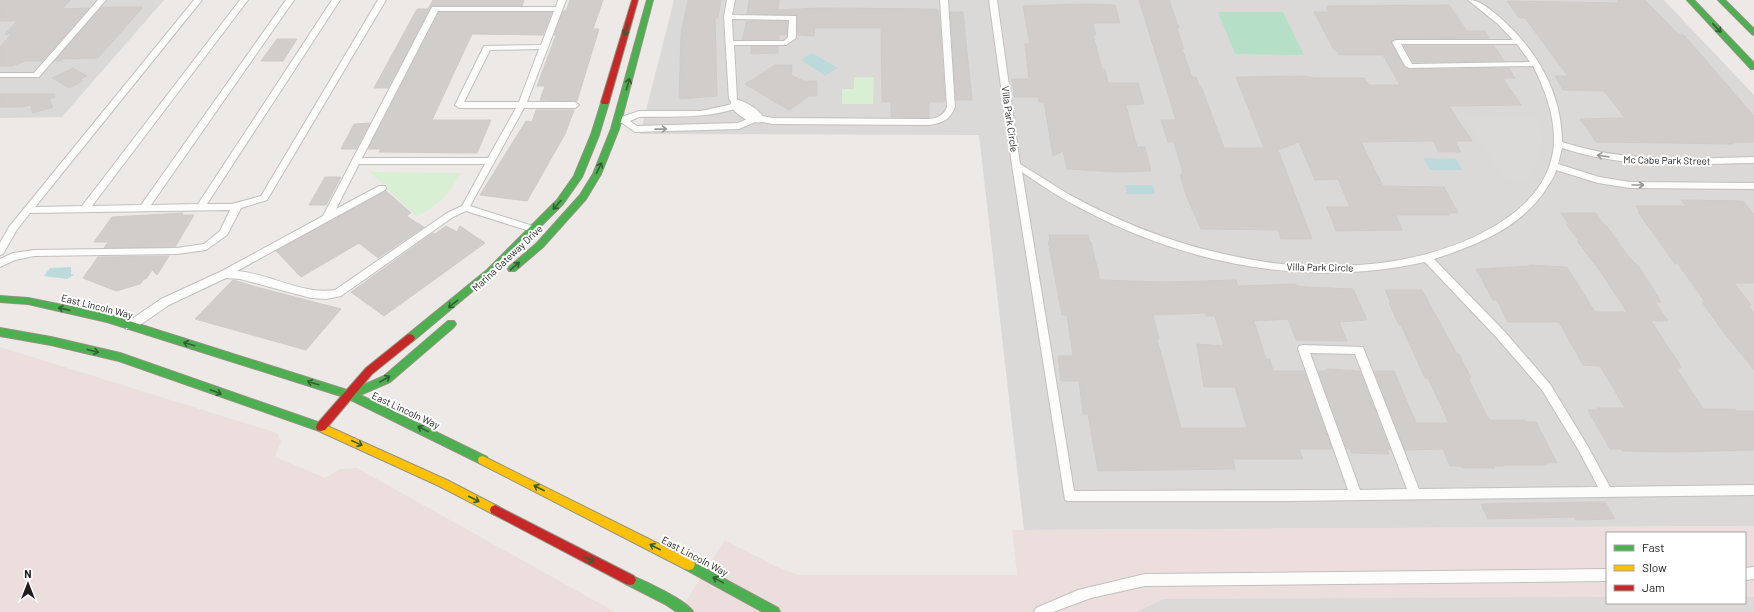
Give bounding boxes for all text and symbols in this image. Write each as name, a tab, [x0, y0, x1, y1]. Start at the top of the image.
one-way arrow	[622, 23, 629, 36]
one-way arrow	[1712, 23, 1721, 33]
one-way arrow	[625, 77, 632, 90]
street label: Villa Park Circle	[999, 85, 1021, 153]
one-way arrow	[654, 125, 667, 133]
one-way arrow	[1597, 152, 1610, 160]
street label: Mc Cabe Park Street	[1623, 153, 1711, 167]
one-way arrow	[596, 163, 603, 175]
one-way arrow	[1631, 181, 1644, 189]
one-way arrow	[553, 199, 562, 209]
street label: Marina Gateway Drive	[469, 222, 545, 294]
street label: Villa Park Circle	[1286, 260, 1354, 274]
one-way arrow	[510, 262, 521, 271]
street label: East Lincoln Way	[60, 291, 134, 321]
one-way arrow	[447, 299, 458, 308]
one-way arrow	[58, 304, 71, 312]
one-way arrow	[183, 340, 196, 347]
one-way arrow	[86, 347, 99, 355]
one-way arrow	[379, 374, 391, 382]
one-way arrow	[307, 379, 320, 386]
one-way arrow	[210, 388, 222, 396]
street label: East Lincoln Way	[370, 389, 442, 431]
one-way arrow	[417, 425, 429, 433]
one-way arrow	[350, 440, 362, 447]
one-way arrow	[533, 484, 545, 491]
one-way arrow	[468, 496, 480, 503]
legend	[1606, 532, 1746, 604]
street label: East Lincoln Way	[660, 533, 731, 579]
text: Fast	[1642, 540, 1665, 554]
one-way arrow	[649, 543, 661, 550]
one-way arrow	[583, 556, 595, 563]
text: Slow	[1642, 560, 1667, 574]
north arrow	[8, 564, 48, 604]
text: N	[24, 567, 32, 580]
one-way arrow	[712, 576, 724, 584]
text: Jam	[1642, 580, 1665, 594]

